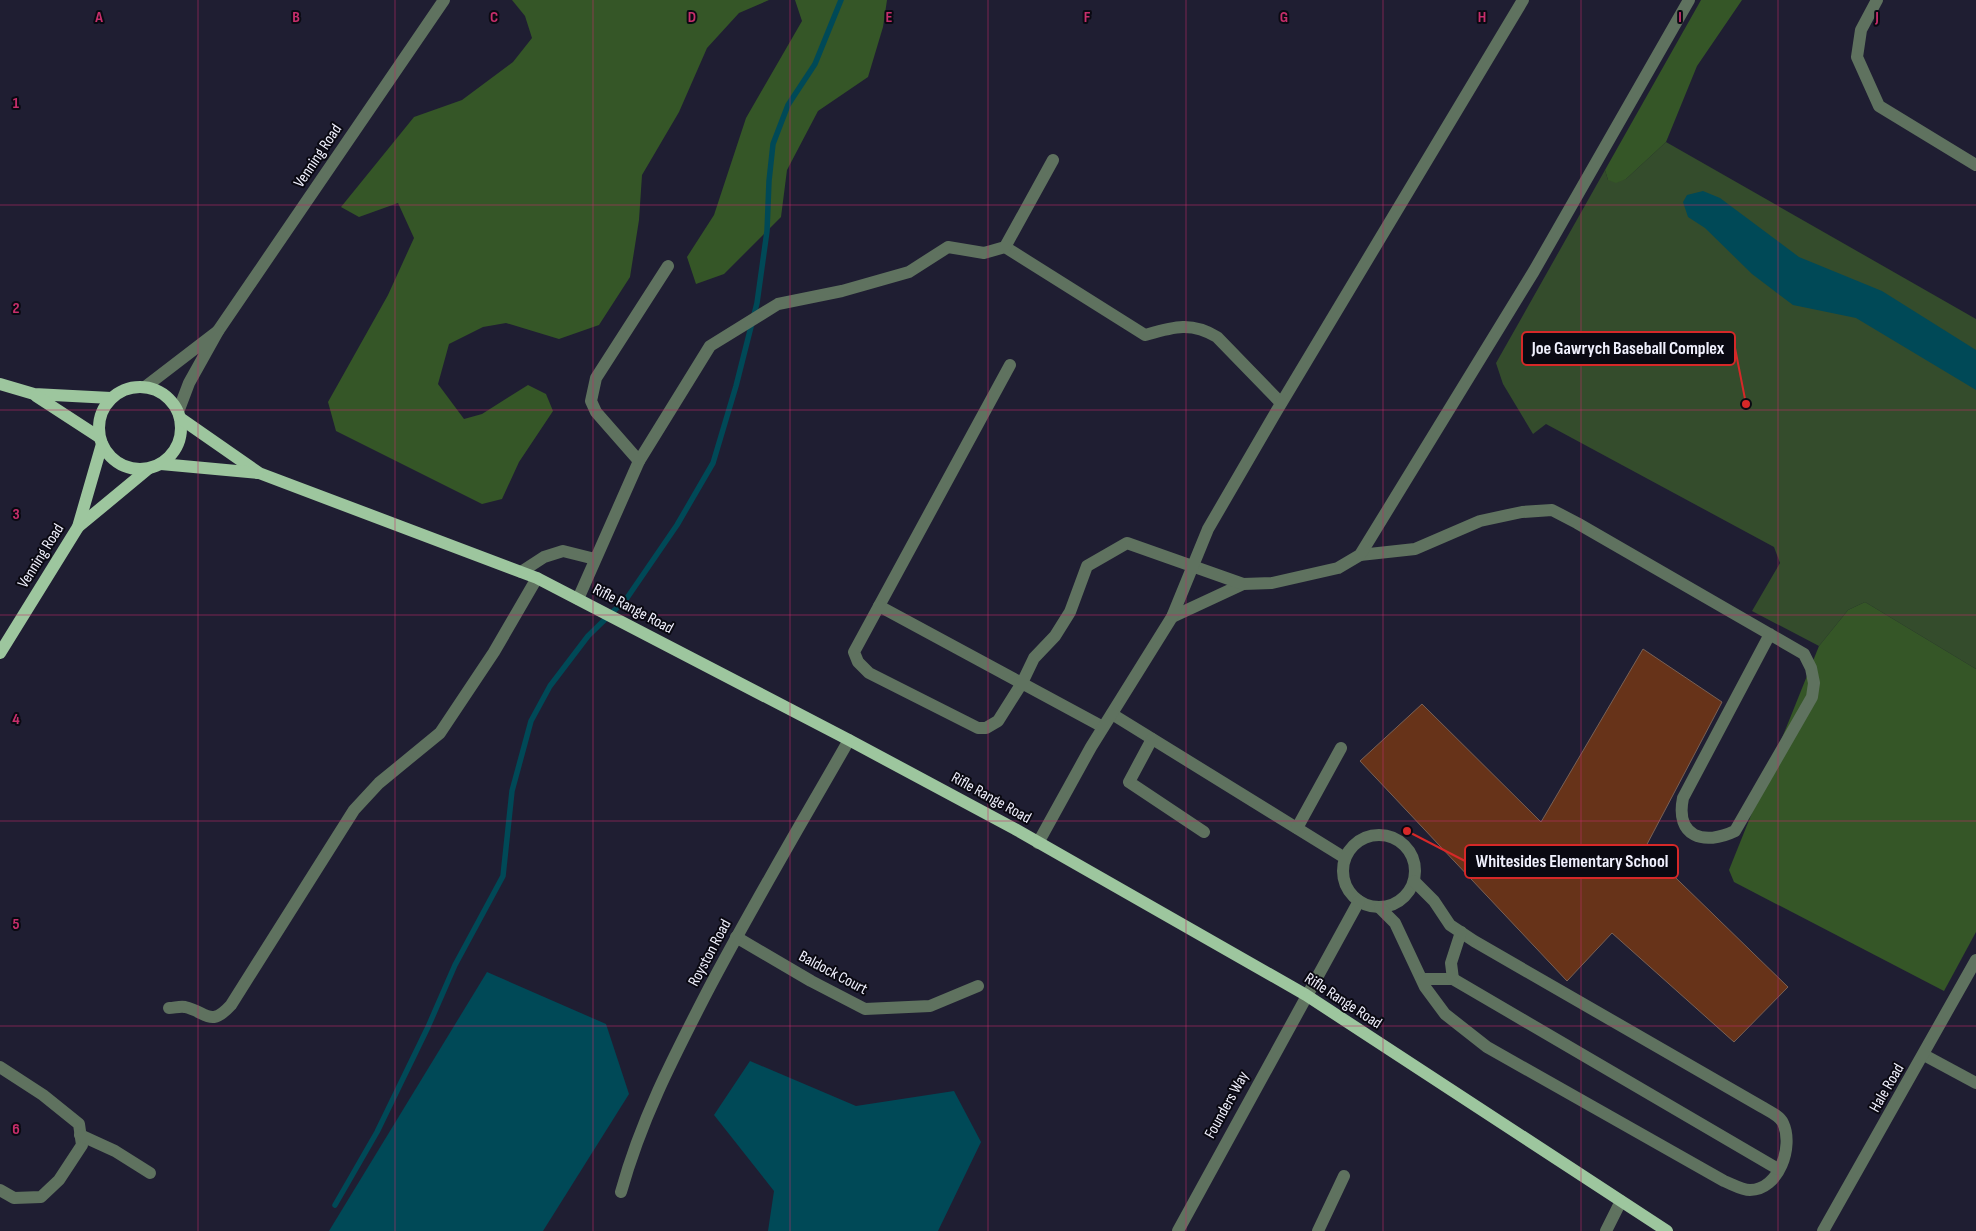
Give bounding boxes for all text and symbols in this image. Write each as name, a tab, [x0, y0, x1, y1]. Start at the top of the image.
text: A	[94, 8, 103, 27]
text: B	[292, 8, 300, 27]
text: C	[490, 8, 498, 27]
text: D	[688, 8, 696, 27]
text: E	[886, 8, 893, 27]
text: F	[1084, 8, 1091, 27]
text: G	[1280, 8, 1288, 27]
text: H	[1478, 8, 1486, 27]
text: I	[1678, 8, 1682, 27]
text: J	[1874, 8, 1879, 27]
text: 1	[13, 94, 20, 113]
street label: Venning Road	[290, 121, 346, 191]
text: 2	[12, 299, 20, 318]
callout: Joe Gawrych Baseball Complex	[1522, 332, 1735, 365]
text: Joe Gawrych Baseball Complex	[1531, 338, 1725, 359]
text: 3	[12, 505, 20, 524]
street label: Venning Road	[14, 520, 68, 592]
street label: Rifle Range Road	[589, 580, 677, 638]
text: 4	[12, 710, 20, 729]
street label: Rifle Range Road	[948, 768, 1034, 828]
callout: Whitesides Elementary School	[1465, 845, 1678, 878]
text: Whitesides Elementary School	[1476, 851, 1668, 872]
text: 5	[12, 915, 20, 934]
street label: Royston Road	[684, 916, 736, 990]
street label: Baldock Court	[795, 947, 871, 999]
street label: Rifle Range Road	[1301, 969, 1385, 1033]
street label: Hale Road	[1866, 1060, 1908, 1116]
street label: Founders Way	[1201, 1068, 1253, 1142]
text: 6	[12, 1120, 20, 1139]

